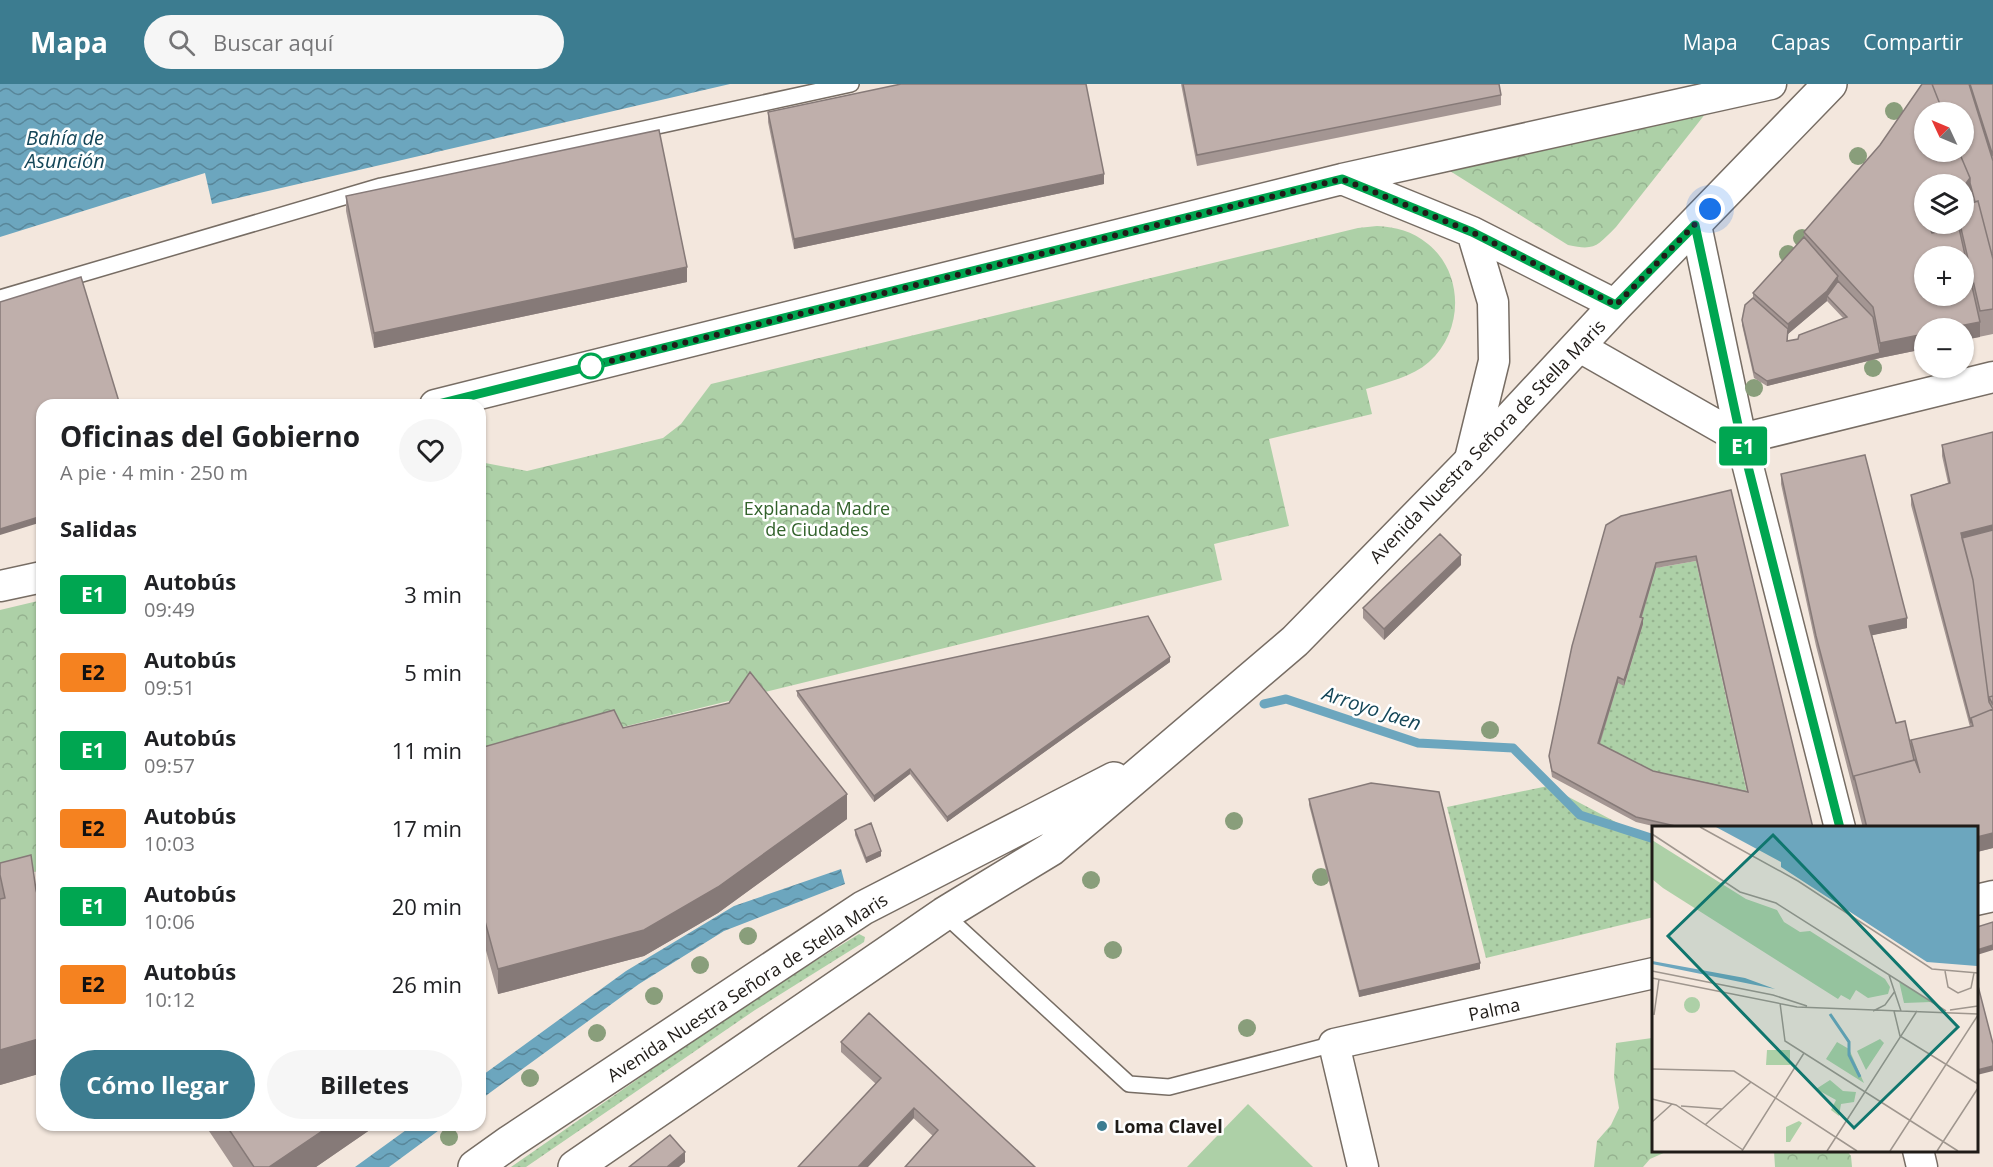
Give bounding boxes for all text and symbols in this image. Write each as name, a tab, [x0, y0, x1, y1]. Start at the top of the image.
search box	[144, 15, 564, 69]
text: Mapa	[30, 23, 108, 61]
icon: search	[165, 26, 198, 59]
text: Buscar aquí	[213, 27, 333, 57]
text: Mapa	[1683, 28, 1738, 56]
text: Capas	[1771, 28, 1830, 56]
text: Compartir	[1863, 28, 1963, 56]
north arrow	[1914, 102, 1974, 162]
map controls	[1914, 102, 1974, 378]
water label: Bahía de Asunción	[23, 124, 105, 174]
button: layers	[1914, 174, 1974, 234]
your location	[1695, 194, 1725, 224]
button: +	[1914, 246, 1974, 306]
street label: Avenida Nuestra Señora de Stella Maris	[1364, 314, 1610, 568]
button: −	[1914, 318, 1974, 378]
unlabelled marker	[578, 353, 604, 379]
text: Oficinas del Gobierno	[60, 417, 360, 455]
button: heart	[399, 419, 462, 482]
line badge: E1	[1716, 426, 1770, 466]
text: E1	[1731, 432, 1755, 460]
text: A pie · 4 min · 250 m	[60, 459, 248, 486]
park label: Explanada Madre de Ciudades	[744, 496, 890, 541]
text: Salidas	[60, 513, 137, 543]
text: Autobús	[144, 566, 236, 596]
text: 3 min	[404, 579, 462, 609]
text: E1	[81, 580, 105, 608]
text: 09:49	[144, 596, 195, 623]
text: Autobús	[144, 644, 236, 674]
text: 5 min	[404, 657, 462, 687]
text: E2	[81, 658, 105, 686]
text: 09:51	[144, 674, 195, 701]
water label: Arroyo Jaen	[1317, 679, 1425, 737]
text: Autobús	[144, 722, 236, 752]
text: 11 min	[392, 735, 462, 765]
text: E1	[81, 736, 105, 764]
text: 09:57	[144, 752, 195, 779]
text: Autobús	[144, 800, 236, 830]
text: 17 min	[392, 813, 462, 843]
text: E2	[81, 814, 105, 842]
inset map	[1652, 826, 1978, 1152]
text: 10:03	[144, 830, 195, 857]
text: Autobús	[144, 878, 236, 908]
street label: Avenida Nuestra Señora de Stella Maris	[602, 887, 892, 1087]
text: 20 min	[392, 891, 462, 921]
text: E1	[81, 892, 105, 920]
text: 10:06	[144, 908, 195, 935]
text: Autobús	[144, 956, 236, 986]
text: 26 min	[392, 969, 462, 999]
text: E2	[81, 970, 105, 998]
text: 10:12	[144, 986, 195, 1013]
street label: Palma	[1466, 992, 1522, 1026]
button: Cómo llegar	[60, 1050, 255, 1119]
button: Billetes	[267, 1050, 462, 1119]
place label: Loma Clavel	[1114, 1114, 1223, 1138]
marker: Loma Clavel	[1095, 1119, 1109, 1133]

